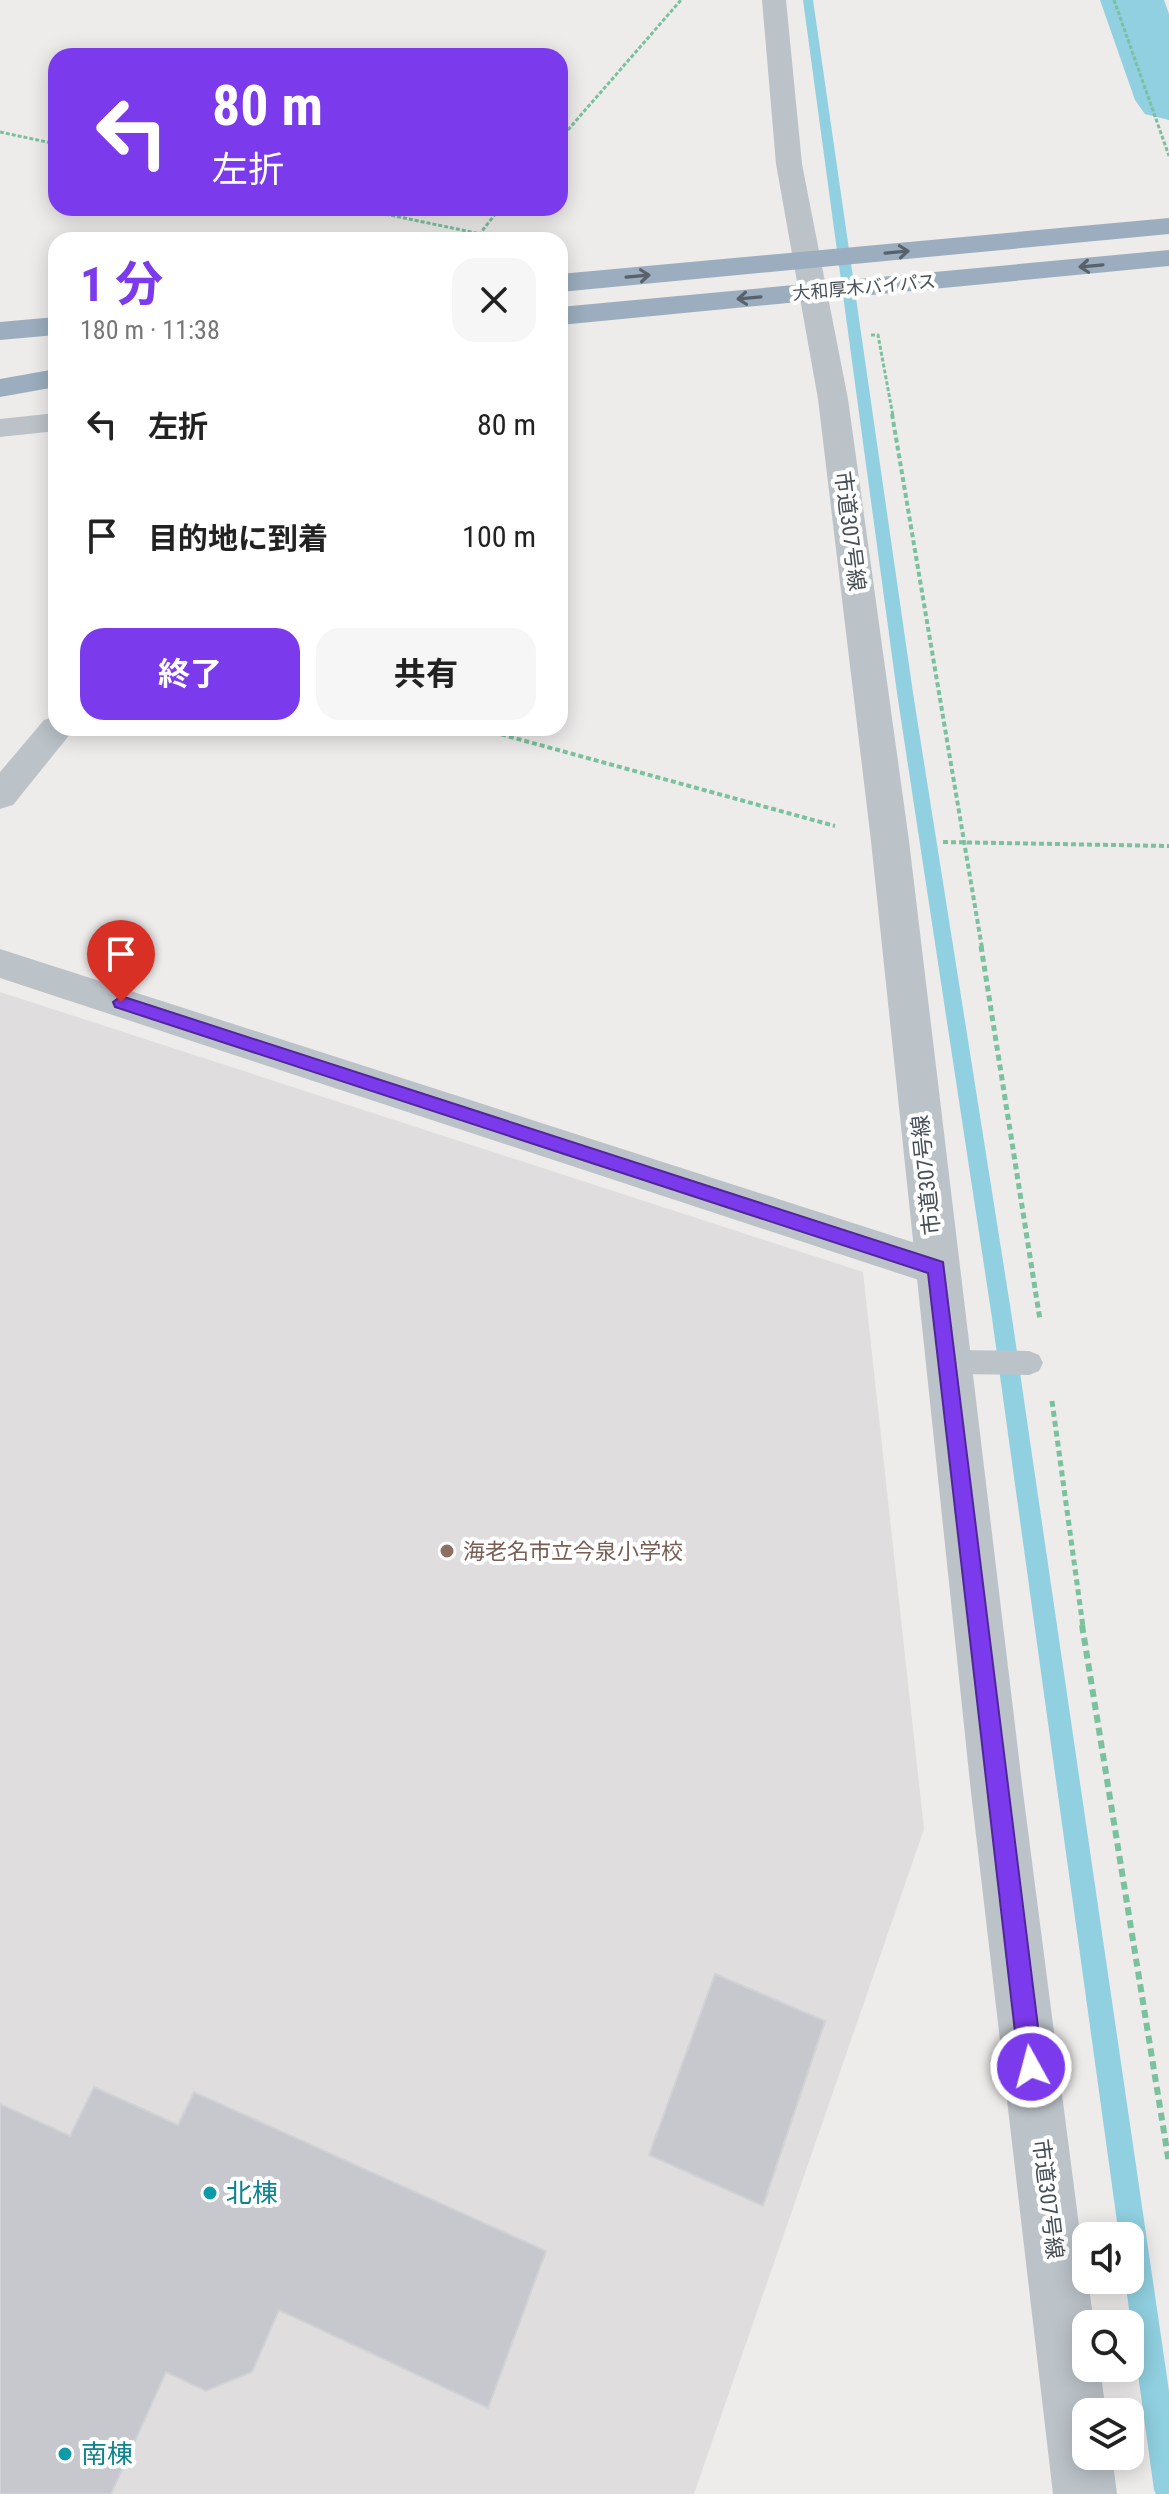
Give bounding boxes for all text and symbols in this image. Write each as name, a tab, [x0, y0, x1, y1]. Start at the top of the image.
text: 80 m	[212, 73, 323, 139]
icon: left	[80, 80, 184, 184]
text: 左折	[212, 149, 284, 191]
one-way arrow	[883, 244, 909, 259]
text: 1 分	[80, 256, 163, 313]
button: close	[452, 258, 536, 342]
one-way arrow	[1078, 258, 1105, 273]
one-way arrow	[624, 268, 651, 283]
street label: 大和厚木バイパス	[792, 270, 936, 304]
one-way arrow	[736, 291, 763, 306]
text: 180 m · 11:38	[80, 315, 220, 345]
icon: left	[80, 402, 124, 446]
text: 80 m	[477, 407, 536, 442]
text: 左折	[148, 409, 208, 444]
street label: 市道307号線	[830, 470, 870, 592]
icon: arrive	[80, 514, 124, 558]
text: 100 m	[462, 519, 536, 554]
text: 目的地に到着	[148, 521, 328, 556]
button: 終了	[80, 628, 300, 720]
button: 共有	[316, 628, 536, 720]
pin	[87, 920, 155, 1002]
icon: arrive	[99, 932, 143, 976]
street label: 市道307号線	[907, 1114, 945, 1236]
place label: 海老名市立今泉小学校	[463, 1539, 683, 1564]
marker: 海老名市立今泉小学校	[438, 1542, 456, 1560]
position arrow	[989, 2025, 1073, 2109]
street label: 市道307号線	[1028, 2138, 1068, 2260]
place label: 北棟	[226, 2178, 278, 2208]
marker: 北棟	[201, 2184, 219, 2202]
map controls	[1072, 2222, 1144, 2470]
button: sound	[1072, 2222, 1144, 2294]
button: search	[1072, 2310, 1144, 2382]
button: layers	[1072, 2398, 1144, 2470]
place label: 南棟	[81, 2439, 133, 2469]
marker: 南棟	[56, 2445, 74, 2463]

